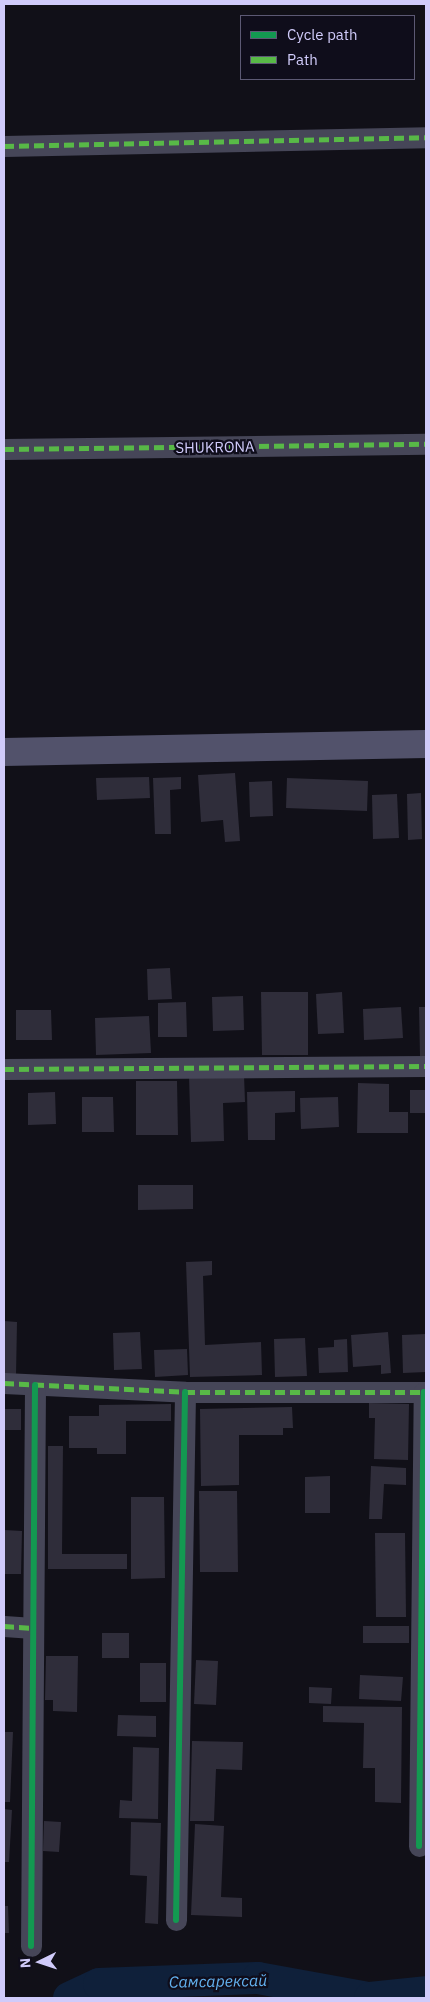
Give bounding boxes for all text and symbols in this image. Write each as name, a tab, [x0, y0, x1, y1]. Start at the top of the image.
legend	[240, 15, 415, 80]
text: Cycle path	[287, 25, 358, 44]
text: Path	[287, 50, 318, 69]
street label: SHUKRONA	[175, 437, 255, 457]
north arrow	[15, 1937, 65, 1987]
text: N	[16, 1957, 34, 1969]
water label: Самсарексай	[169, 1971, 267, 1991]

